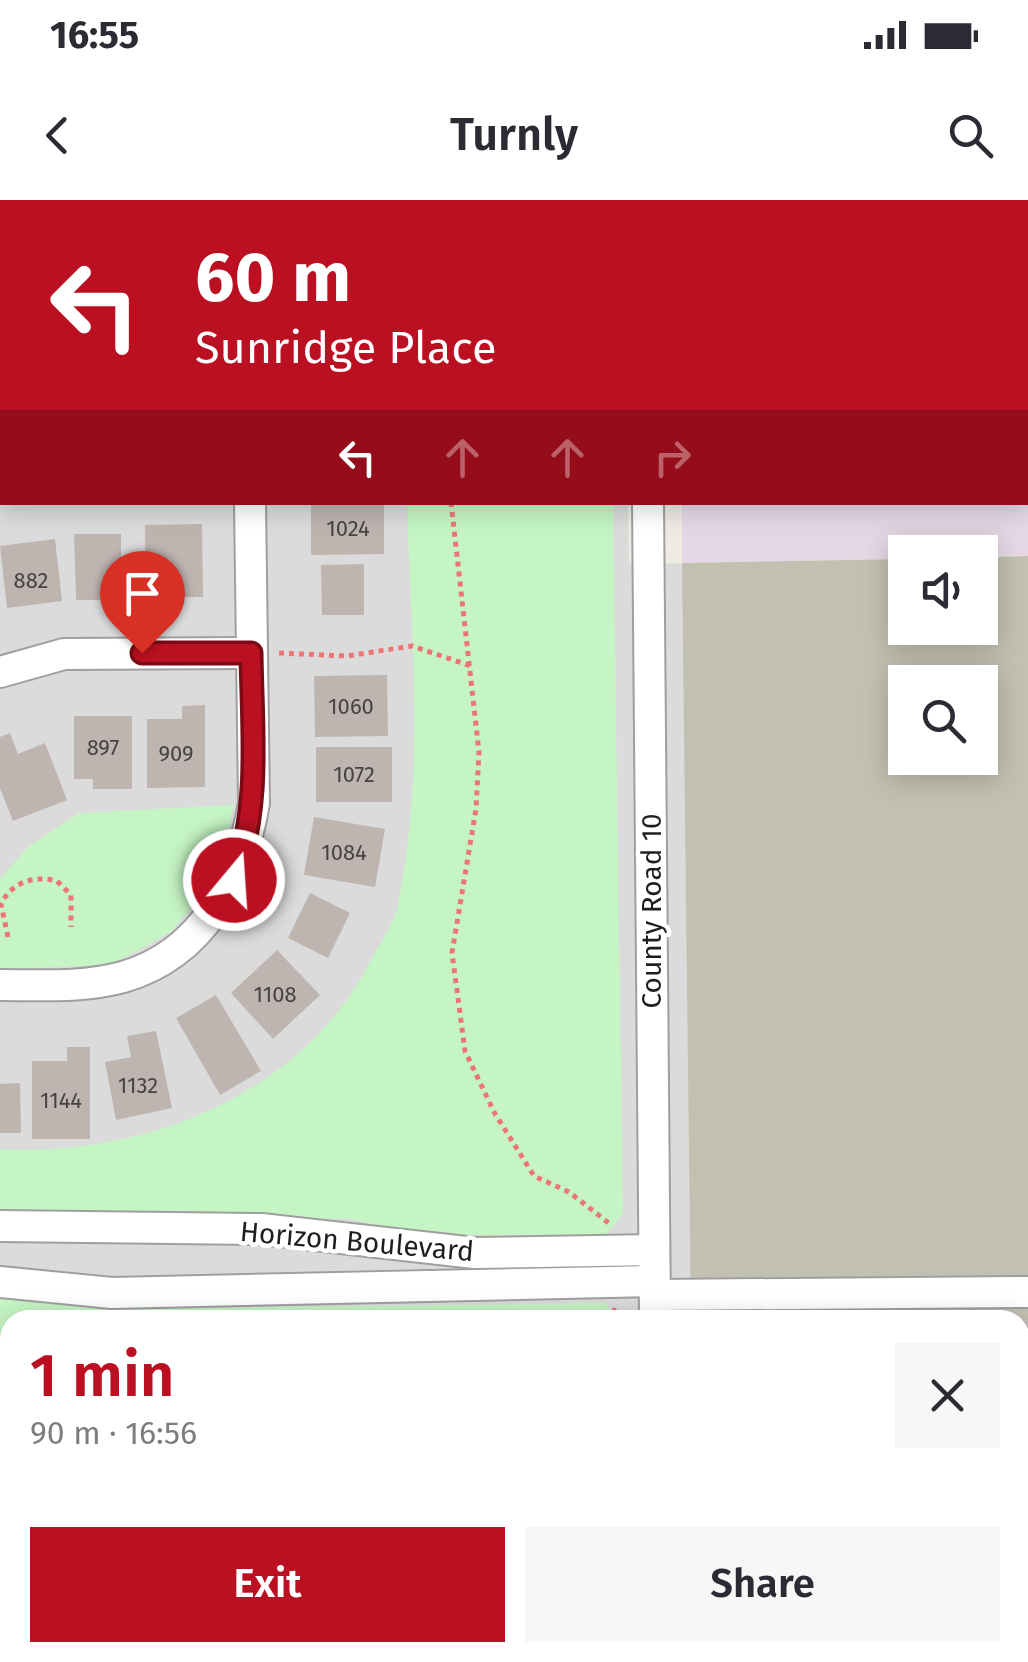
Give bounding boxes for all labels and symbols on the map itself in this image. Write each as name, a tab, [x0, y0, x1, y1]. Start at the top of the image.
house number: 1024	[326, 515, 370, 542]
pin	[100, 551, 185, 654]
house number: 882	[14, 567, 48, 594]
house number: 1060	[328, 693, 374, 720]
house number: 897	[87, 734, 120, 761]
house number: 909	[158, 740, 194, 767]
house number: 1072	[333, 761, 375, 788]
street label: County Road 10	[635, 813, 668, 1009]
position arrow	[182, 828, 286, 932]
house number: 1084	[321, 839, 367, 866]
house number: 1108	[253, 981, 297, 1008]
house number: 1132	[118, 1072, 158, 1099]
house number: 1144	[40, 1087, 82, 1114]
street label: Horizon Boulevard	[239, 1215, 475, 1268]

